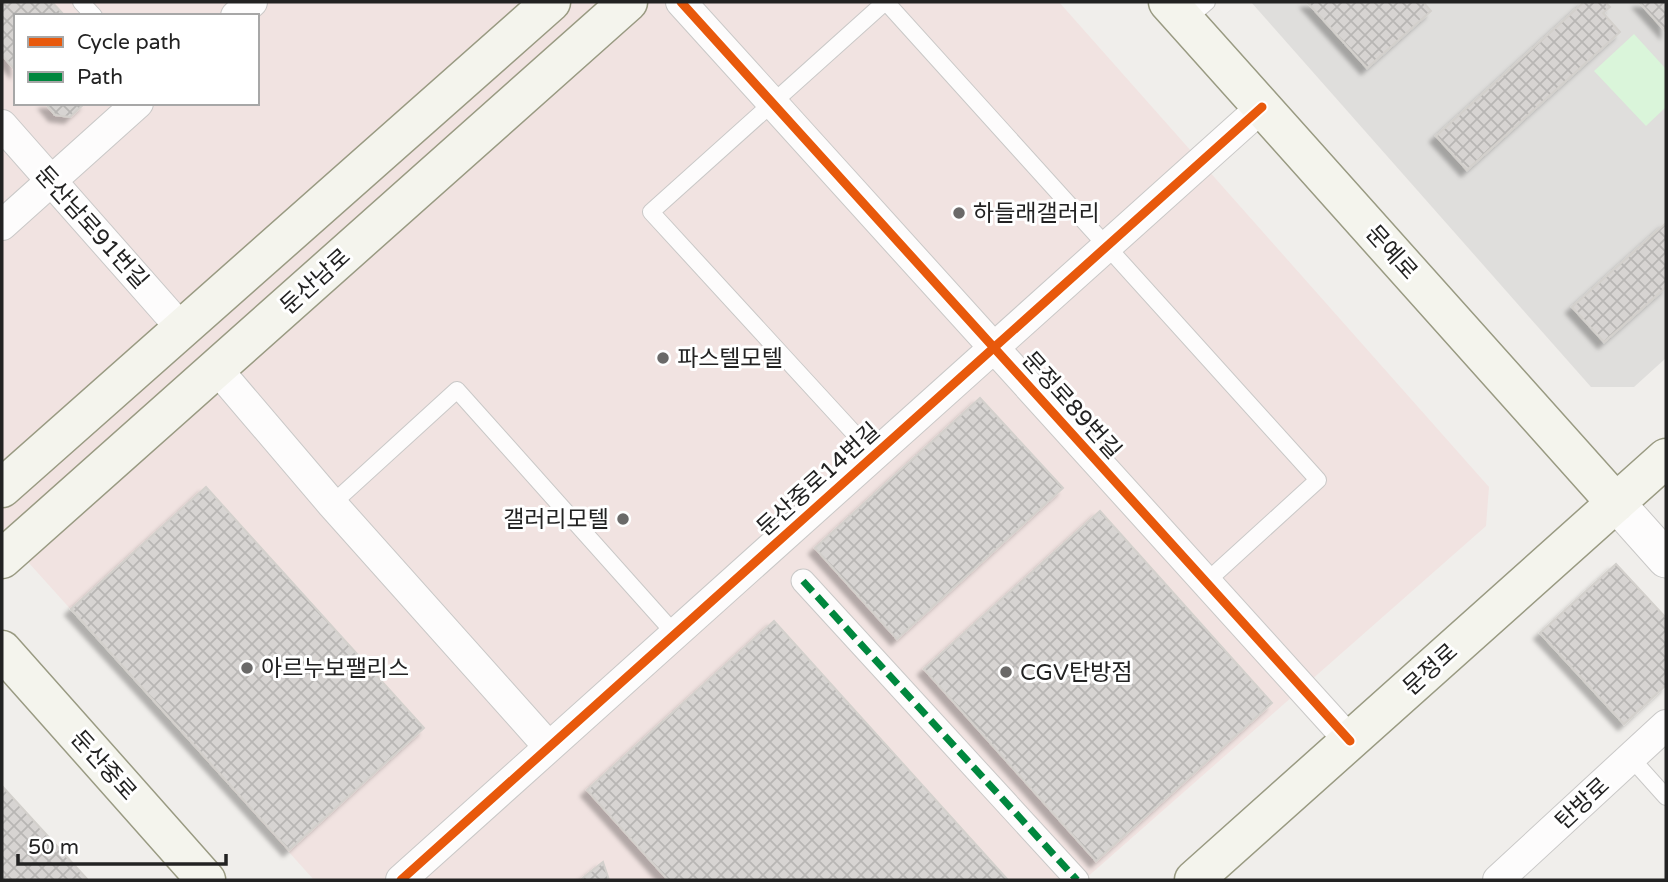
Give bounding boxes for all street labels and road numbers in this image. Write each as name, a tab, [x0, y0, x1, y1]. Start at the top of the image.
street label: 둔산남로91번길	[29, 160, 154, 295]
street label: 문예로	[1360, 220, 1423, 286]
street label: 둔산남로	[275, 243, 356, 320]
street label: 문정로89번길	[1016, 346, 1127, 465]
street label: 둔산중로14번길	[751, 417, 886, 542]
street label: 문정로	[1398, 638, 1464, 701]
street label: 둔산중로	[65, 725, 142, 806]
street label: 탄방로	[1550, 772, 1615, 836]

